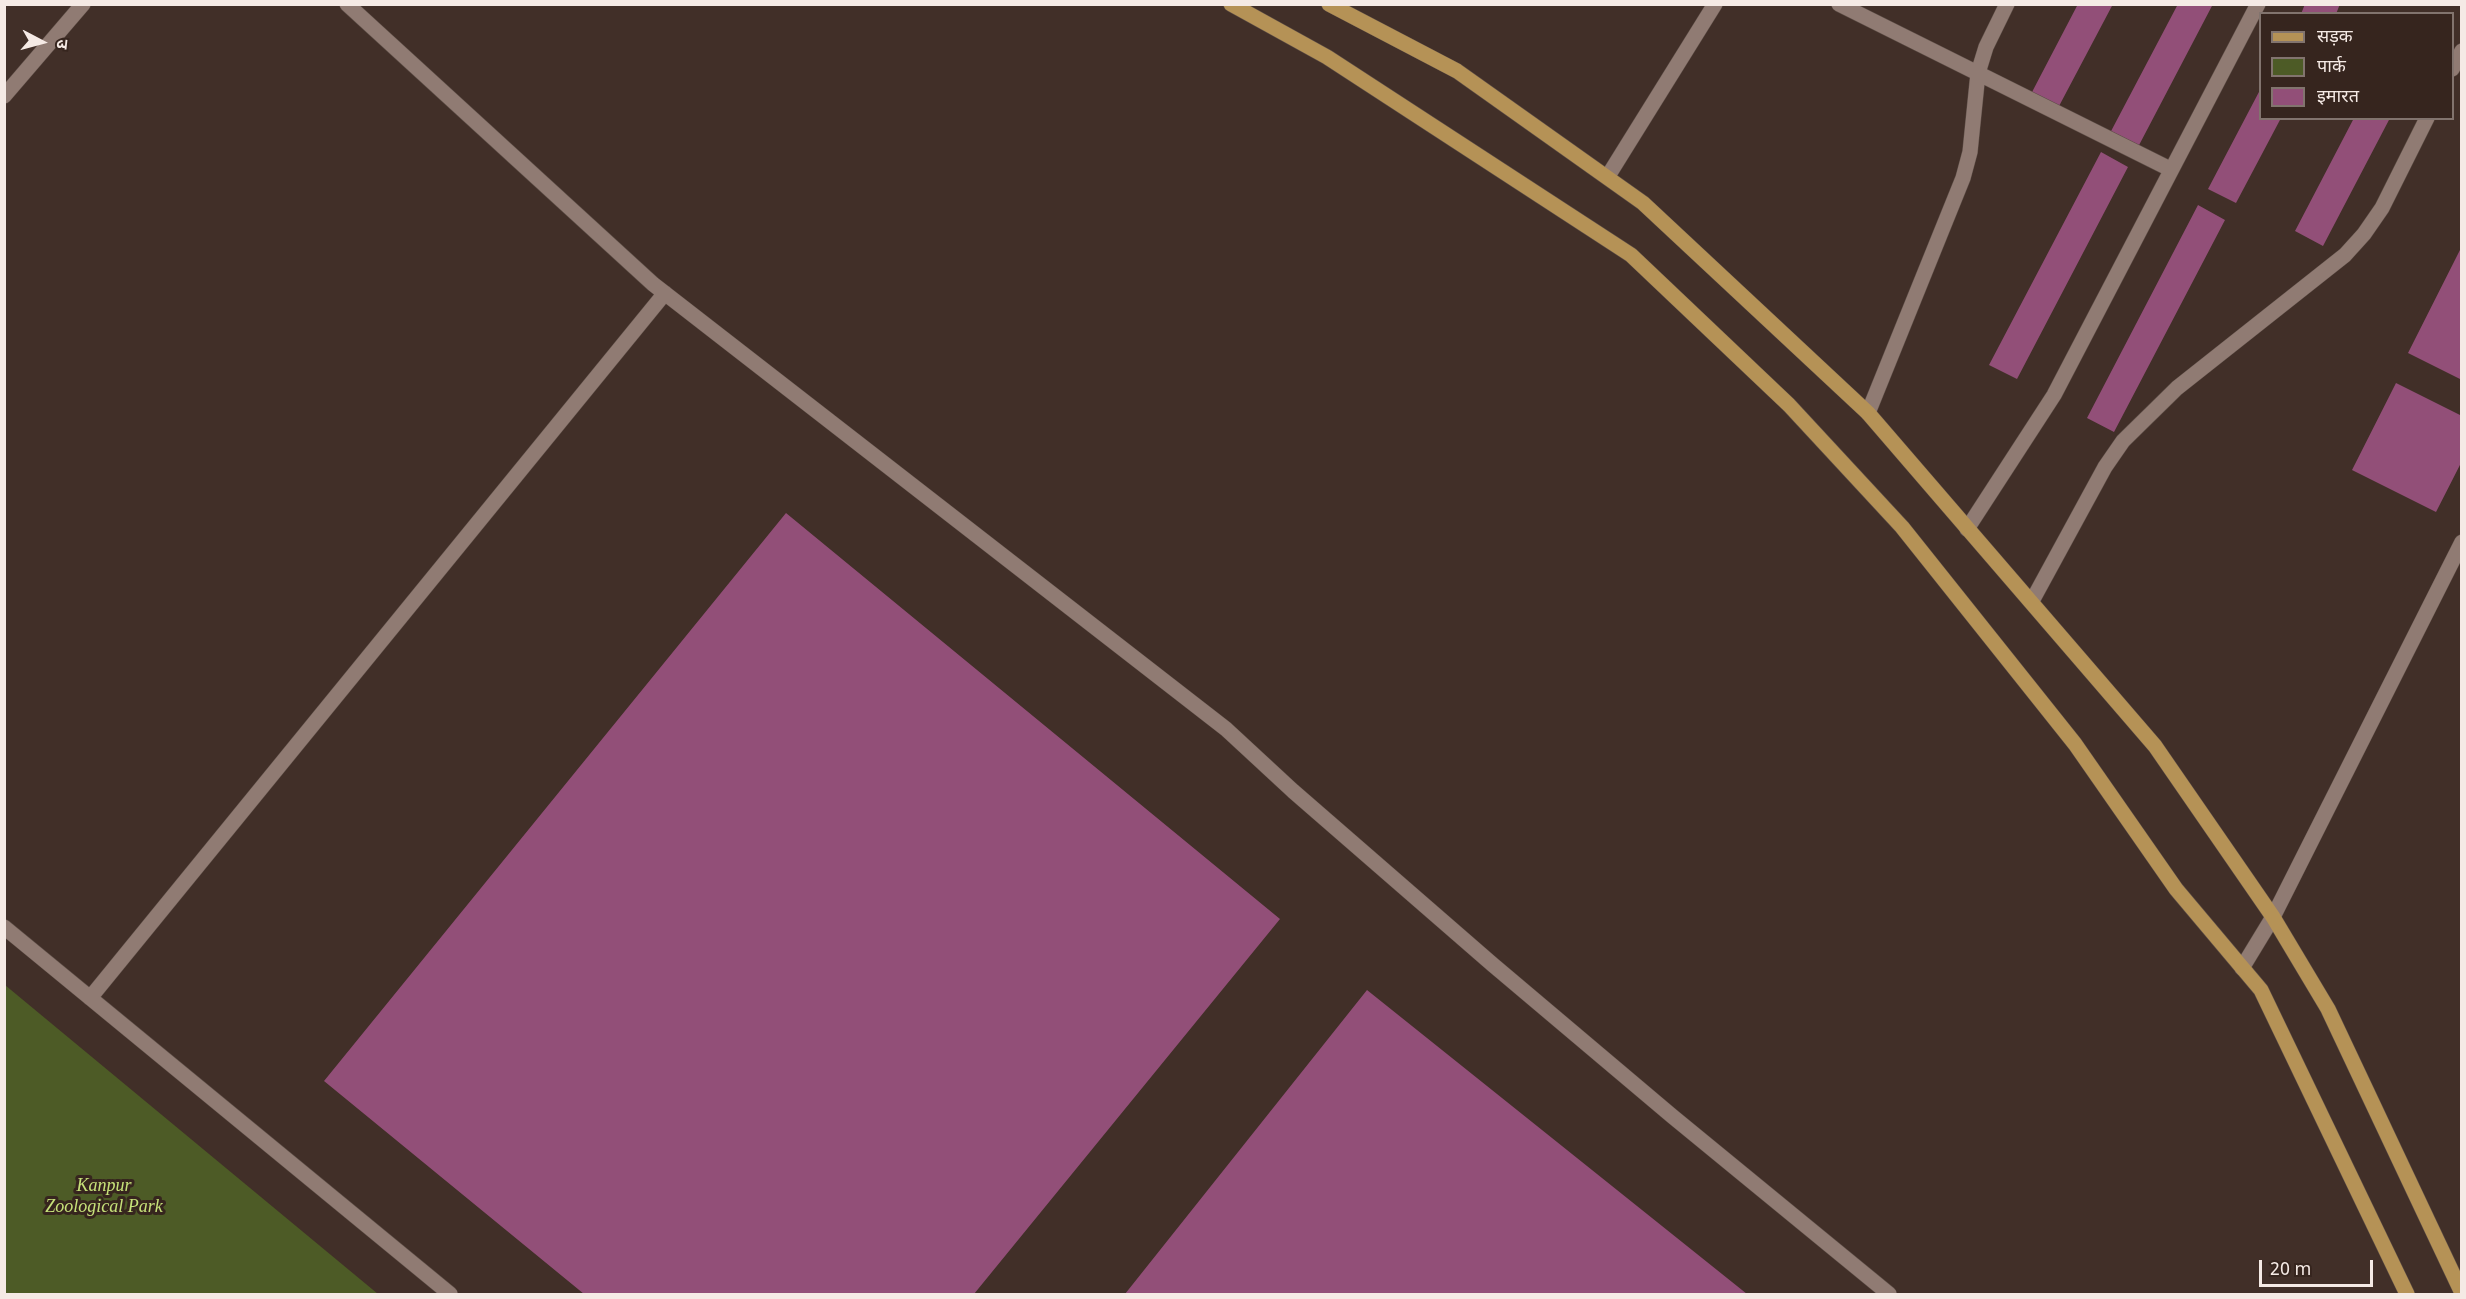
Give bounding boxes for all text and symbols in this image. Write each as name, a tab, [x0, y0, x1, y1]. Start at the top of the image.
north arrow	[12, 12, 72, 72]
legend	[2259, 12, 2454, 120]
text: सड़क	[2317, 26, 2353, 49]
text: उ	[49, 38, 71, 50]
text: पार्क	[2317, 56, 2346, 79]
text: इमारत	[2317, 86, 2359, 109]
park label: Kanpur Zoological Park	[39, 1175, 169, 1218]
scale bar	[2262, 1248, 2376, 1286]
text: 20 m	[2270, 1259, 2311, 1282]

